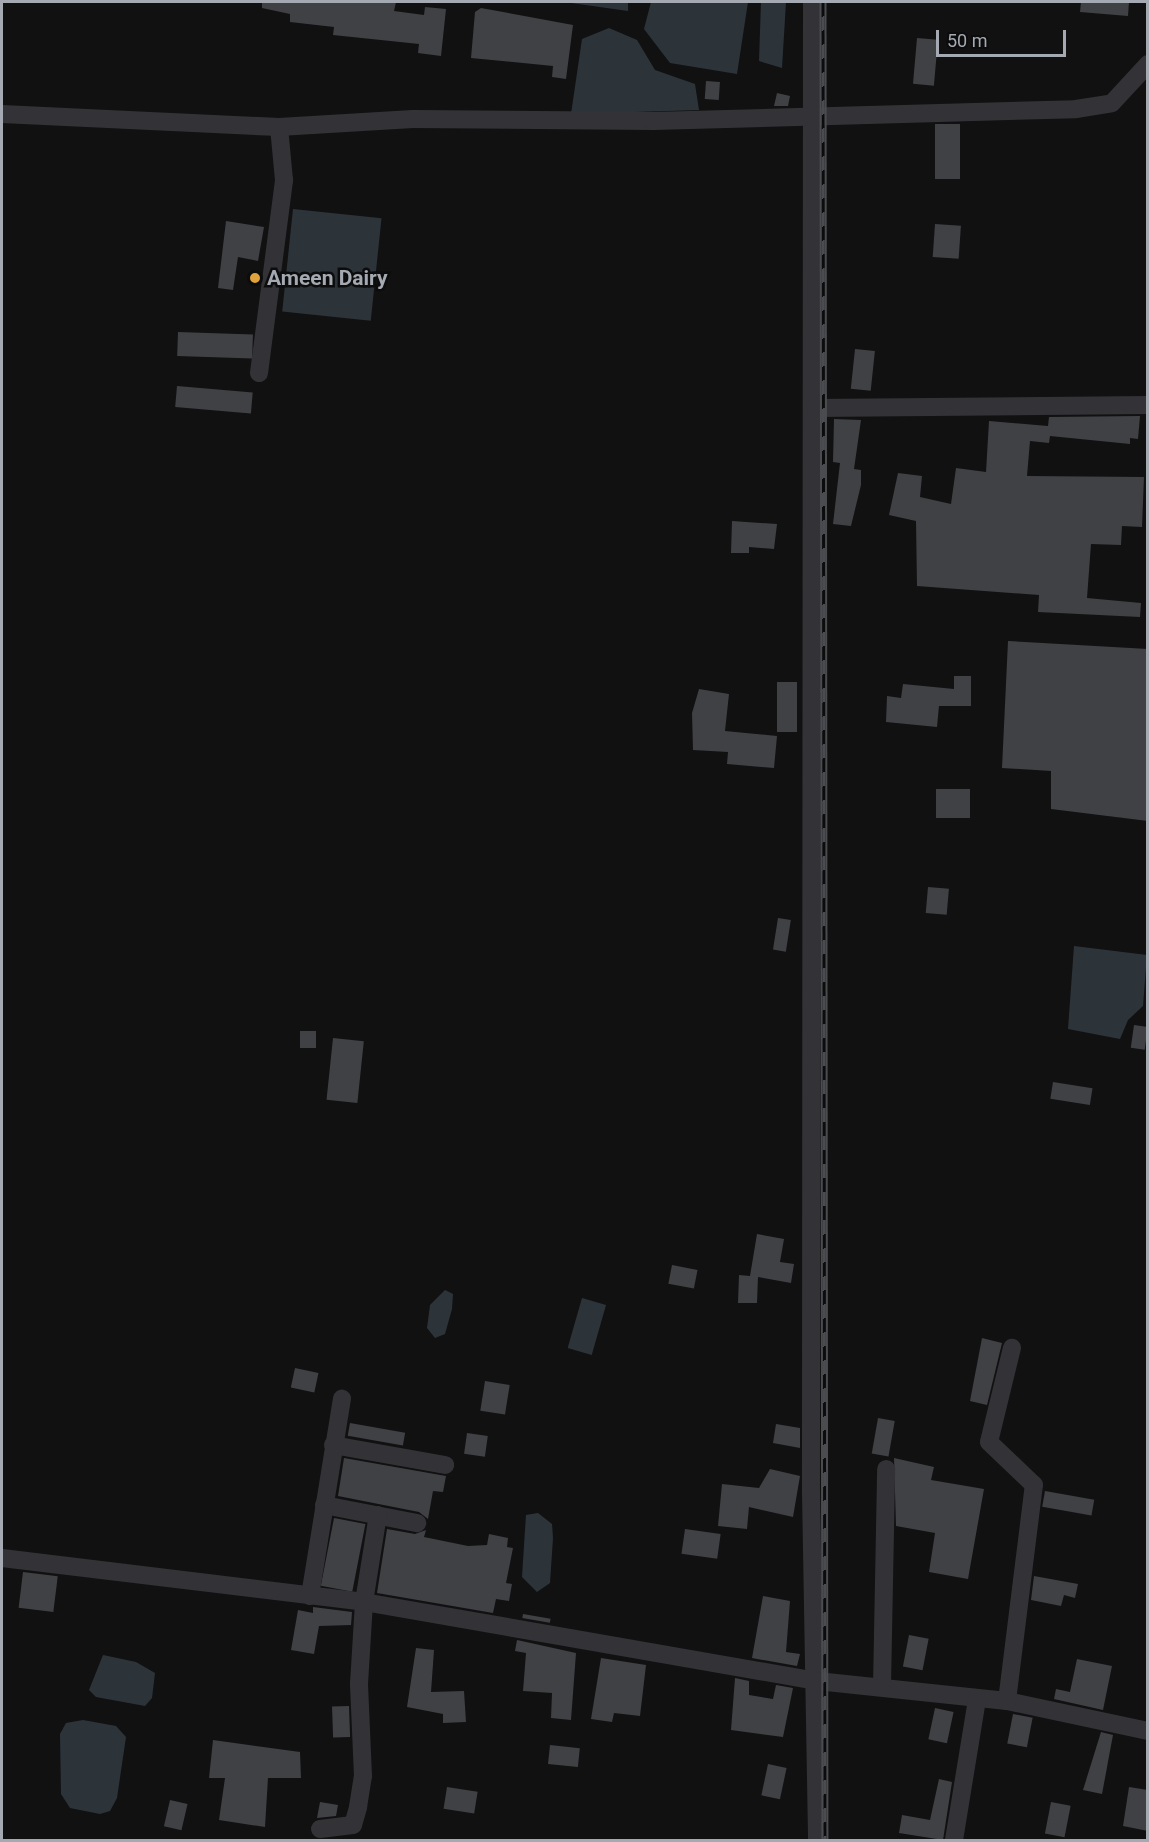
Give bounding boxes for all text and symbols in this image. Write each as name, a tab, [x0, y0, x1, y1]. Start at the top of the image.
scale bar	[939, 18, 1070, 56]
text: 50 m	[947, 30, 987, 51]
place label: Ameen Dairy	[267, 265, 388, 291]
marker: Ameen Dairy	[248, 271, 262, 285]

